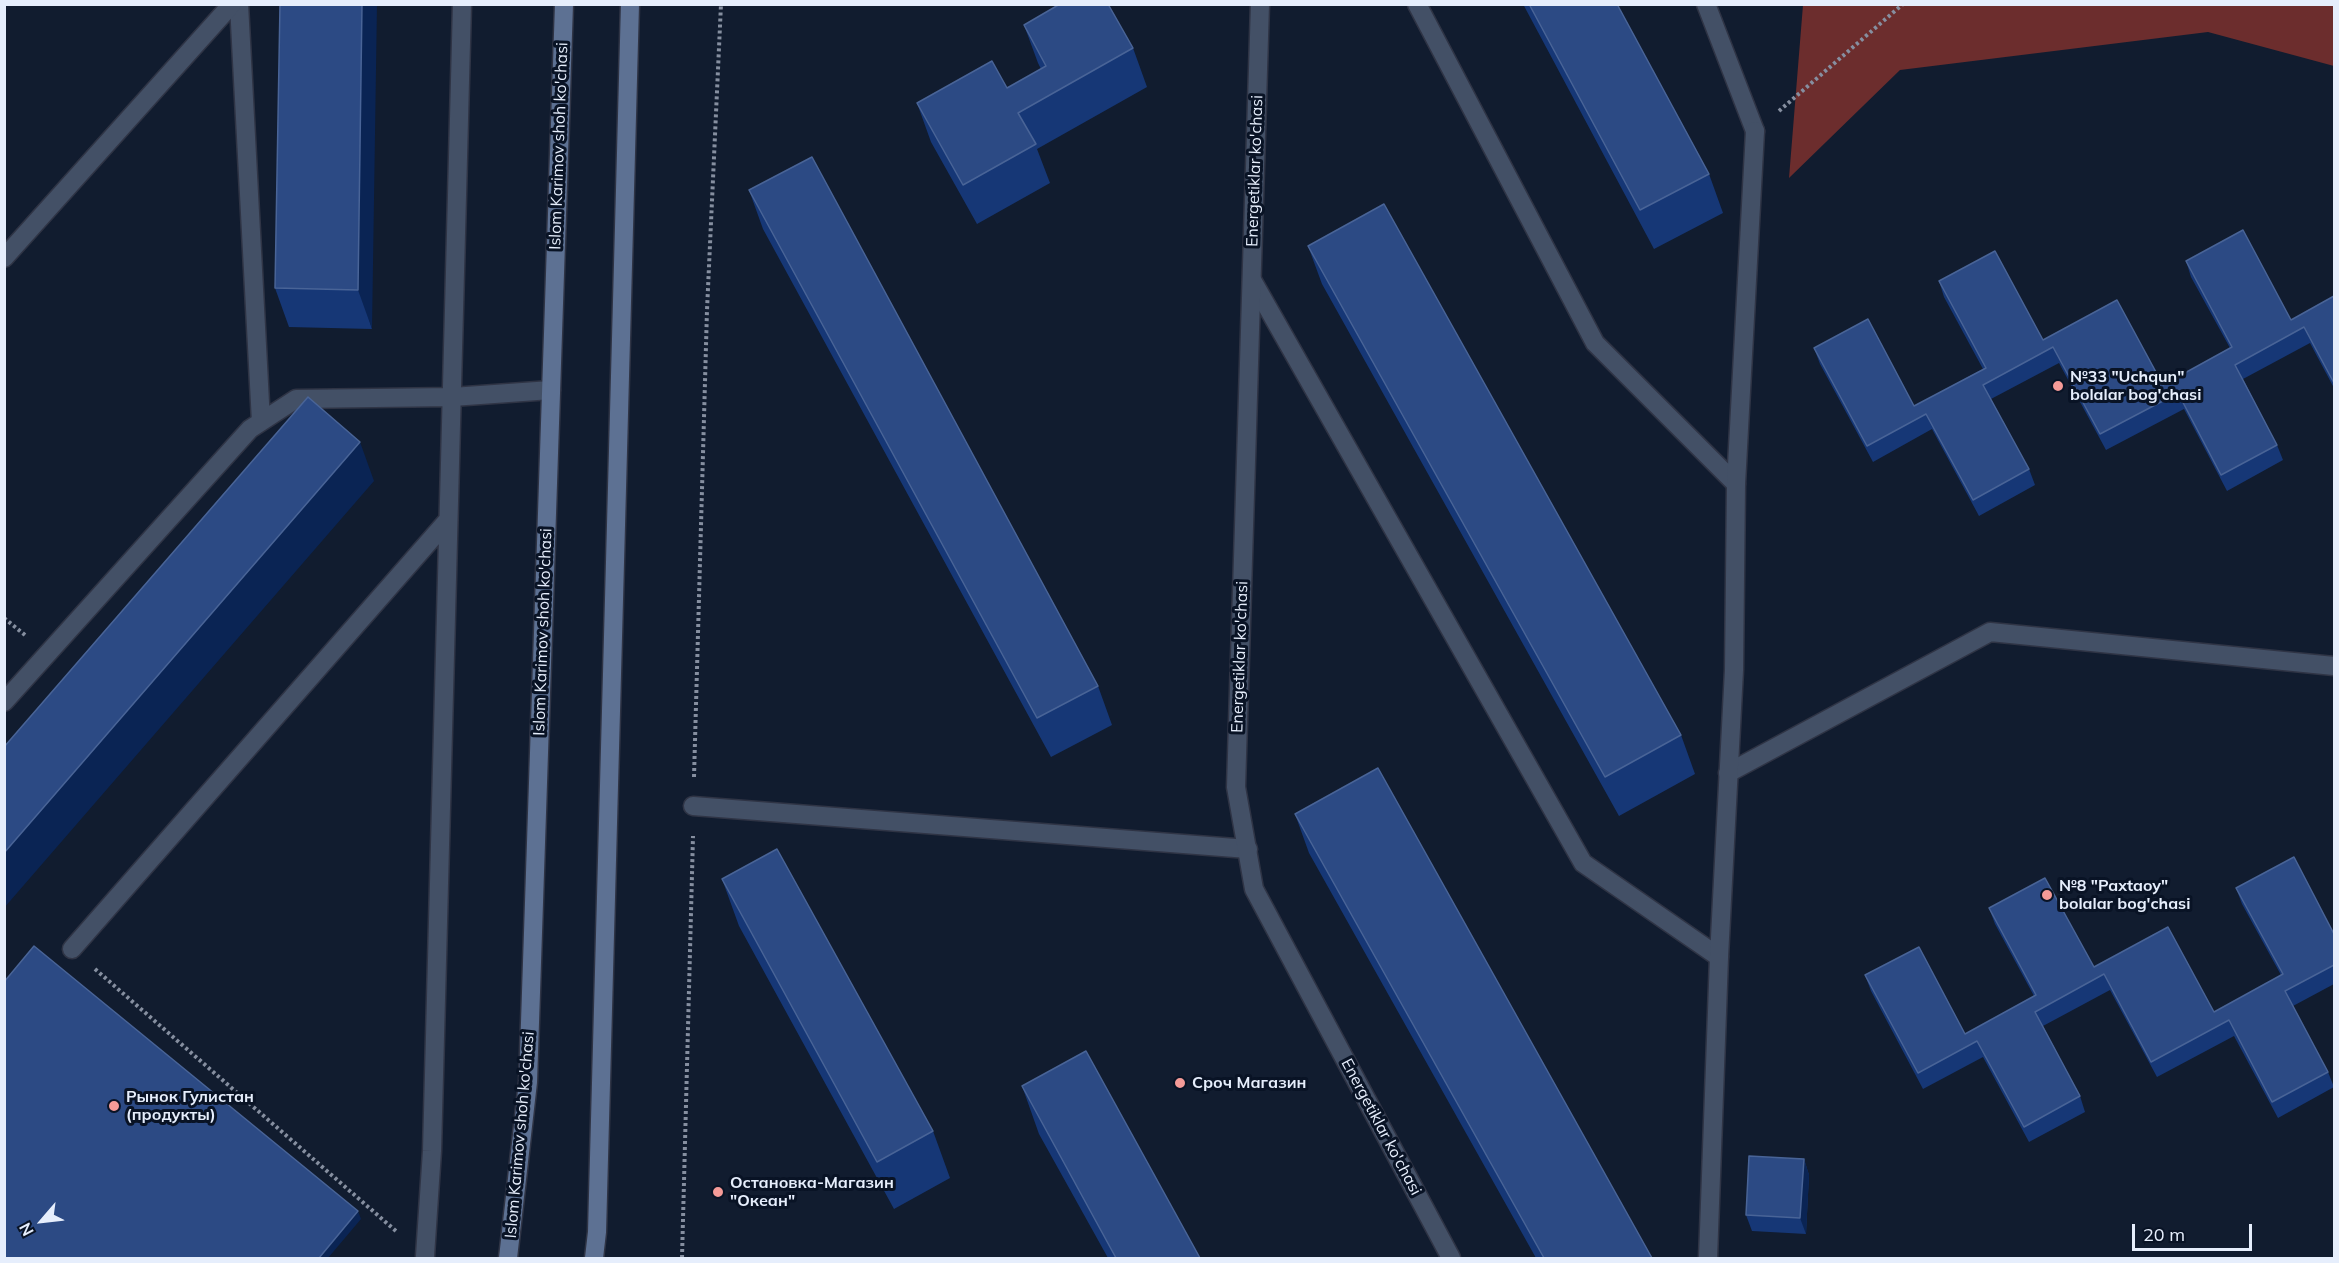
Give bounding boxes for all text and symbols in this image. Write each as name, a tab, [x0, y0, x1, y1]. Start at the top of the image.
street label: Islom Karimov shoh ko'chasi	[546, 42, 572, 250]
street label: Energetiklar ko'chasi	[1243, 95, 1267, 247]
place label: №33 "Uchqun" bolalar bog'chasi	[2070, 367, 2201, 405]
marker: №33 "Uchqun" bolalar bog'chasi	[2051, 379, 2065, 393]
street label: Islom Karimov shoh ko'chasi	[530, 528, 556, 736]
street label: Energetiklar ko'chasi	[1228, 581, 1252, 733]
place label: №8 "Paxtaoy" bolalar bog'chasi	[2059, 876, 2190, 914]
marker: №8 "Paxtaoy" bolalar bog'chasi	[2040, 888, 2054, 902]
street label: Islom Karimov shoh ko'chasi	[501, 1031, 539, 1239]
street label: Energetiklar ko'chasi	[1337, 1055, 1425, 1199]
place label: Сроч Магазин	[1192, 1073, 1306, 1093]
marker: Сроч Магазин	[1173, 1076, 1187, 1090]
place label: Рынок Гулистан (продукты)	[126, 1087, 254, 1125]
marker: Рынок Гулистан (продукты)	[107, 1099, 121, 1113]
place label: Остановка-Магазин "Океан"	[730, 1173, 894, 1211]
marker: Остановка-Магазин "Океан"	[711, 1185, 725, 1199]
north arrow	[12, 1191, 72, 1251]
scale bar	[2135, 1212, 2255, 1250]
text: N	[14, 1219, 38, 1239]
text: 20 m	[2143, 1223, 2185, 1246]

